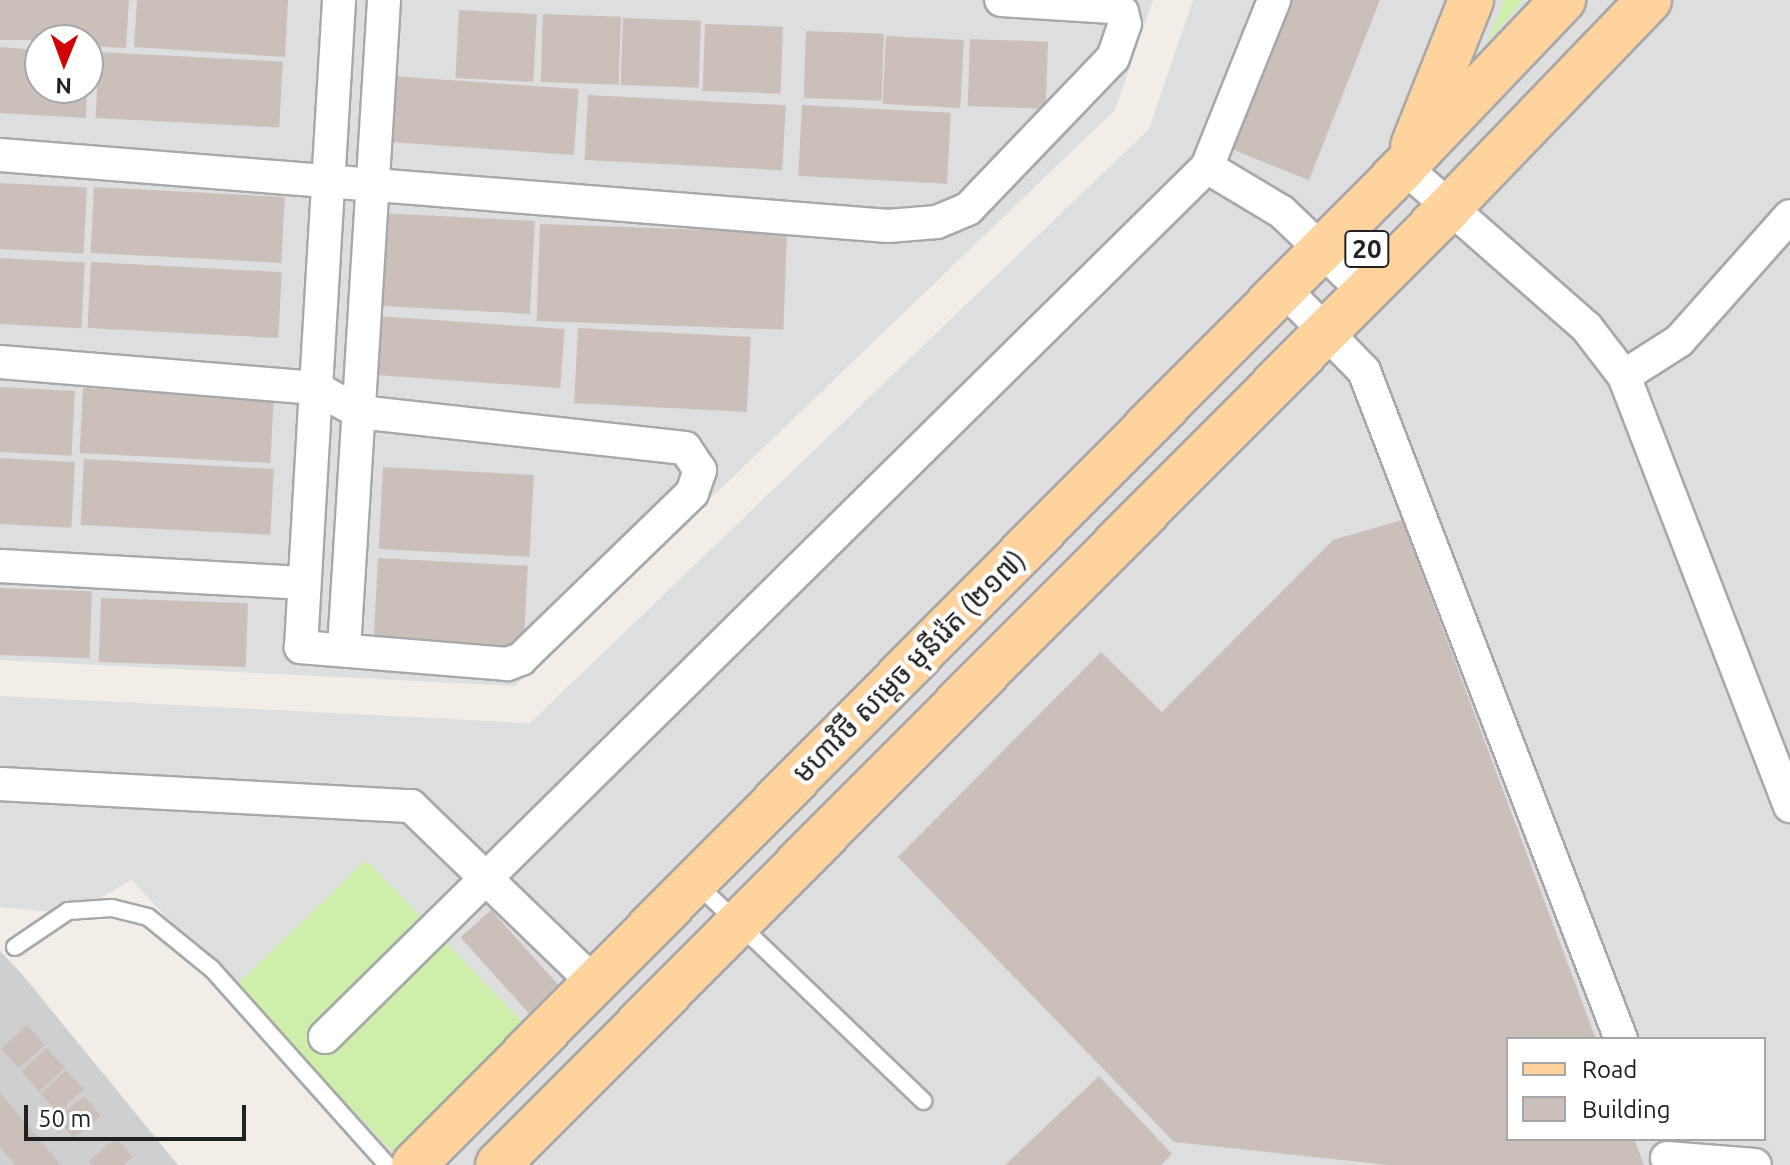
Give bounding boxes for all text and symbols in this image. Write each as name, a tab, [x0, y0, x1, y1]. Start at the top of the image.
north arrow	[24, 24, 104, 104]
text: N	[55, 74, 72, 99]
road number: 20	[1343, 227, 1391, 271]
street label: មហាវិថី សម្តេច មុនីរ៉េត (២១៧)	[786, 543, 1032, 789]
legend	[1506, 1037, 1766, 1141]
text: Road	[1582, 1056, 1637, 1083]
scale bar	[28, 1089, 250, 1139]
text: Building	[1582, 1096, 1670, 1123]
text: 50 m	[38, 1105, 91, 1132]

